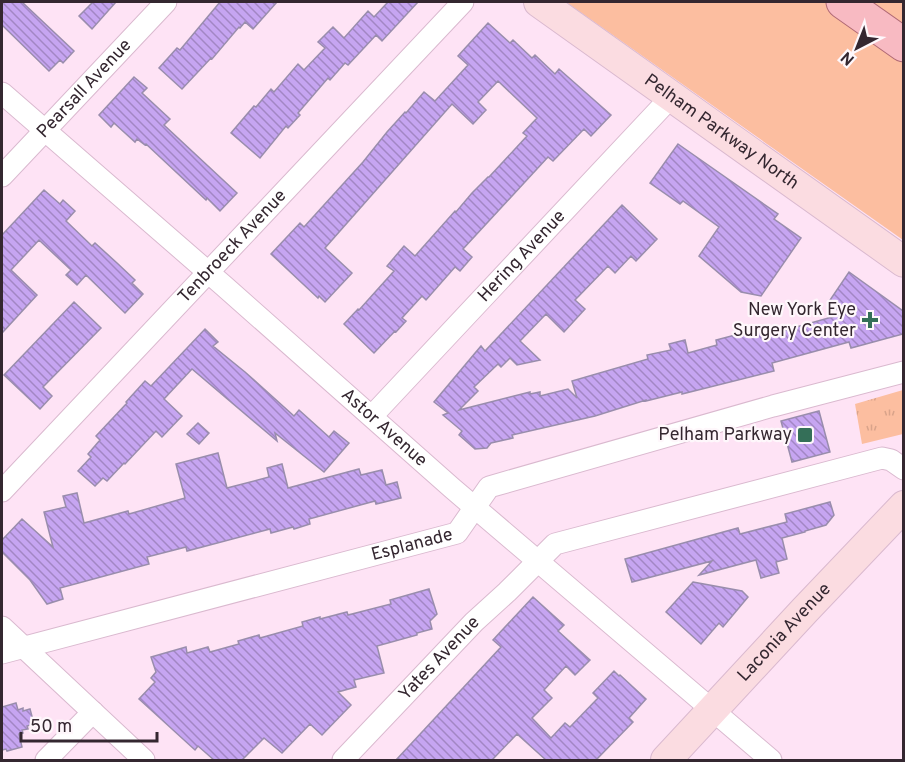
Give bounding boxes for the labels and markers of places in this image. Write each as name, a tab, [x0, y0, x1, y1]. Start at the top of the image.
place label: New York Eye Surgery Center	[733, 299, 856, 343]
marker: New York Eye Surgery Center	[861, 311, 879, 329]
place label: Pelham Parkway	[658, 424, 792, 447]
marker: Pelham Parkway	[796, 426, 814, 444]

